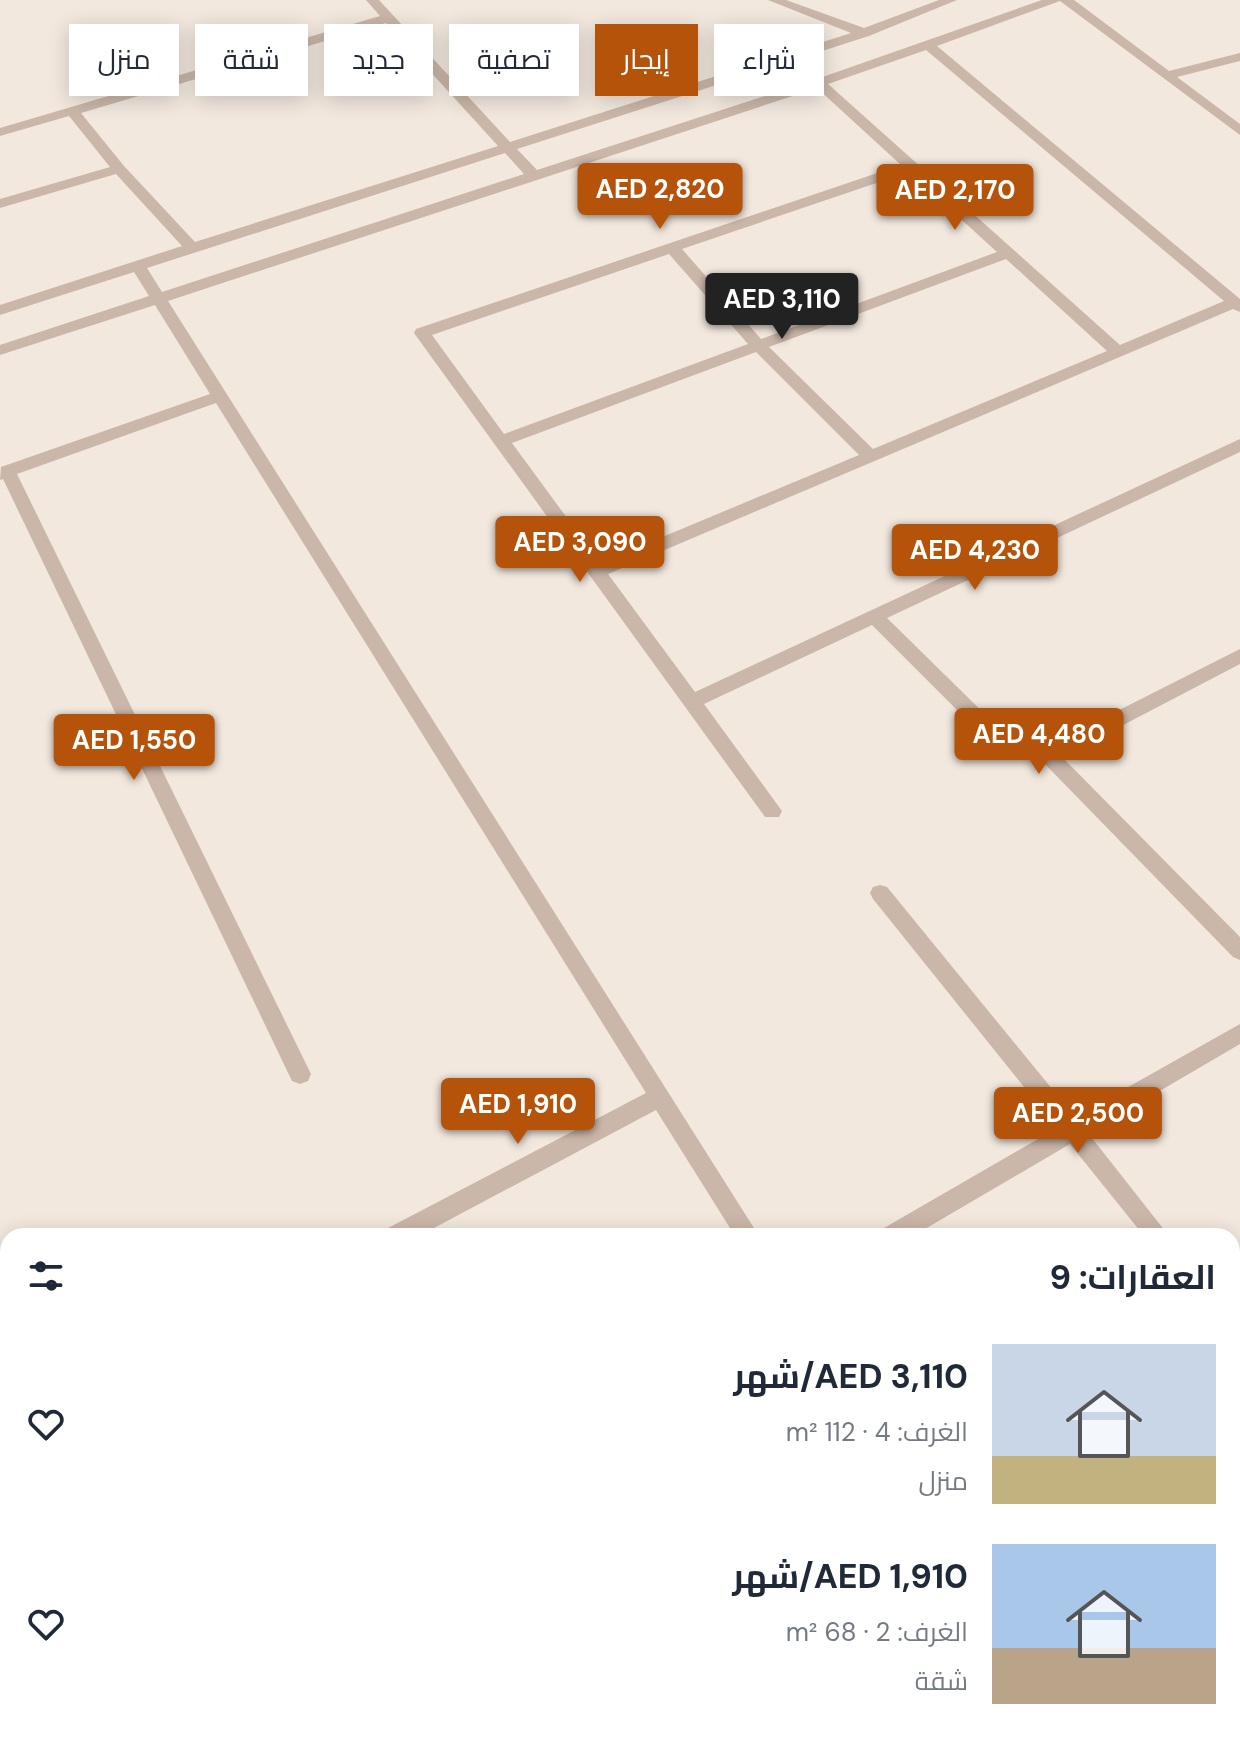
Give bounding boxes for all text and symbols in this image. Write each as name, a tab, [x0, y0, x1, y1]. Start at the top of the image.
chip: منزل	[69, 24, 179, 96]
chip: شقة	[195, 24, 308, 96]
chip: جديد	[324, 24, 433, 96]
chip: تصفية	[449, 24, 579, 96]
chip: إيجار	[595, 24, 698, 96]
chip: شراء	[714, 24, 824, 96]
pin: AED 2,820	[568, 163, 752, 231]
pin: AED 2,170	[863, 164, 1047, 232]
text: AED 2,820	[596, 172, 724, 206]
text: AED 2,170	[894, 173, 1016, 207]
pin: AED 3,110	[690, 273, 874, 341]
text: AED 3,110	[723, 282, 841, 316]
pin: AED 3,090	[488, 516, 672, 584]
pin: AED 4,230	[883, 524, 1067, 592]
text: AED 3,090	[513, 525, 647, 559]
text: AED 4,230	[910, 533, 1040, 567]
pin: AED 4,480	[947, 708, 1131, 776]
pin: AED 1,550	[42, 714, 226, 782]
text: AED 4,480	[972, 717, 1106, 751]
text: AED 1,550	[72, 723, 196, 757]
pin: AED 1,910	[426, 1078, 610, 1146]
text: AED 1,910	[459, 1087, 577, 1121]
pin: AED 2,500	[986, 1087, 1170, 1155]
text: AED 2,500	[1012, 1096, 1144, 1130]
icon: filters	[24, 1254, 68, 1298]
text: العقارات: 9	[1049, 1255, 1216, 1300]
text: AED 3,110/شهر	[733, 1354, 968, 1399]
icon: home	[1056, 1376, 1152, 1472]
icon: heart	[24, 1402, 68, 1446]
text: الغرف: 4 · 112 m²	[786, 1415, 968, 1449]
text: منزل	[919, 1464, 968, 1498]
text: AED 1,910/شهر	[733, 1554, 968, 1599]
icon: home	[1056, 1576, 1152, 1672]
icon: heart	[24, 1602, 68, 1646]
text: الغرف: 2 · 68 m²	[786, 1615, 968, 1649]
text: شقة	[915, 1664, 968, 1698]

